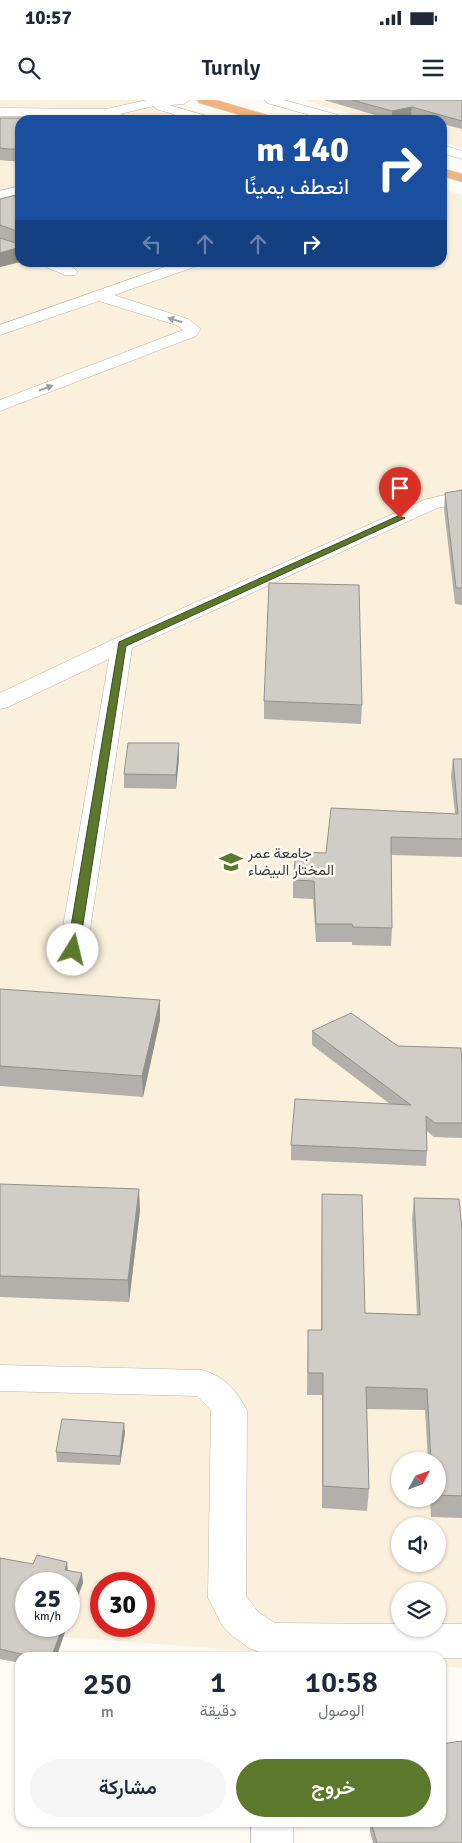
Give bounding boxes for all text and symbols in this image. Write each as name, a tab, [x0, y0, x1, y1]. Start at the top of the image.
text: 10:57	[25, 6, 72, 30]
icon: search	[15, 54, 43, 82]
text: Turnly	[202, 54, 260, 81]
icon: menu	[419, 54, 447, 82]
text: 140 m	[256, 128, 349, 171]
icon: right	[367, 135, 432, 200]
text: انعطف يمينًا	[244, 173, 349, 200]
icon: left	[138, 230, 166, 258]
icon: ahead	[191, 230, 219, 258]
icon: ahead	[244, 230, 272, 258]
icon: right	[297, 230, 325, 258]
one-way arrow	[167, 315, 182, 323]
one-way arrow	[38, 384, 53, 392]
pin	[379, 467, 421, 518]
icon: arrive	[386, 474, 414, 502]
place label: جامعة عمر المختار البيضاء	[247, 844, 334, 879]
school or university icon: جامعة عمر المختار البيضاء	[218, 849, 244, 875]
position arrow	[46, 923, 98, 975]
north arrow	[391, 1452, 446, 1508]
map controls	[391, 1452, 446, 1637]
button: sound	[391, 1517, 446, 1572]
speed limit sign: 30	[90, 1572, 155, 1637]
button: layers	[391, 1582, 446, 1637]
text: 25	[34, 1583, 61, 1614]
text: km/h	[34, 1609, 61, 1624]
text: 1	[210, 1664, 226, 1701]
text: 10:58	[305, 1664, 378, 1701]
text: 250	[83, 1666, 132, 1703]
text: دقيقة	[200, 1701, 237, 1721]
text: الوصول	[318, 1701, 364, 1721]
text: m	[101, 1702, 114, 1722]
button: مشاركة	[30, 1759, 226, 1817]
button: خروج	[236, 1759, 431, 1817]

